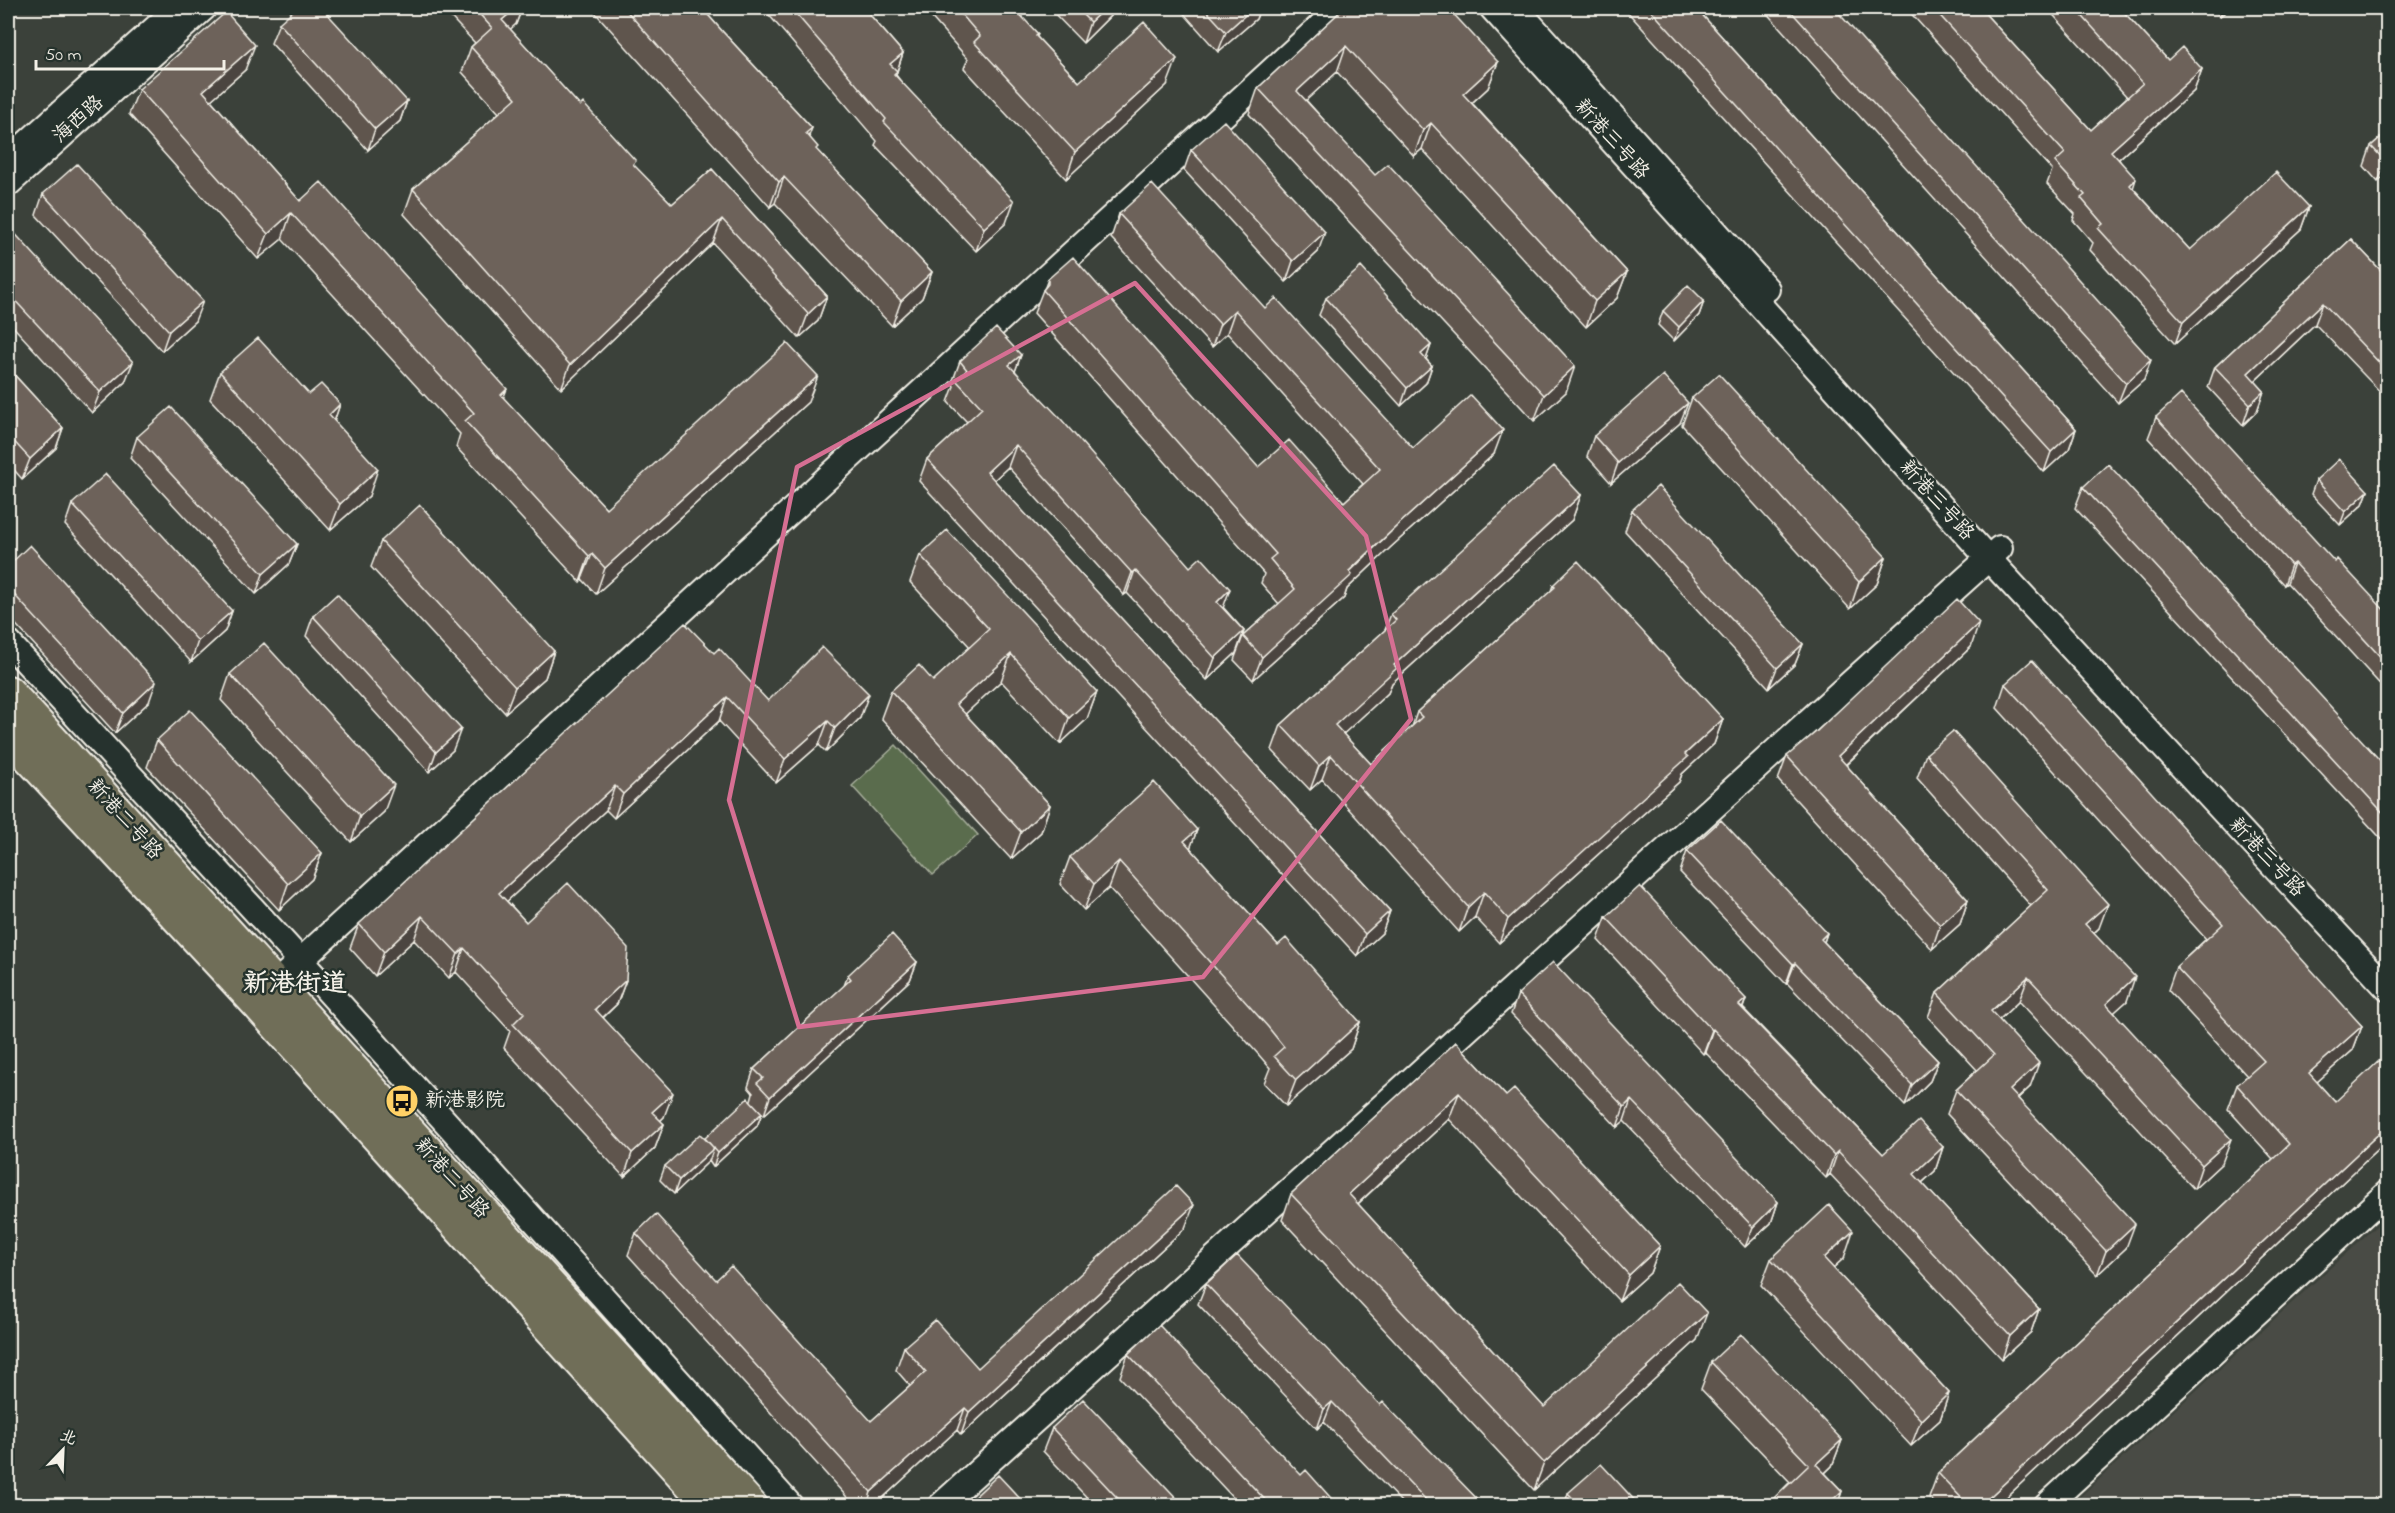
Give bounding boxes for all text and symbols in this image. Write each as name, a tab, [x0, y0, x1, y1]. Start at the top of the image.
scale bar	[36, 33, 224, 71]
text: 50 m	[45, 43, 82, 69]
street label: 海西路	[47, 88, 112, 151]
street label: 新港三号路	[1567, 93, 1656, 188]
street label: 新港三号路	[1892, 454, 1981, 549]
street label: 新港二号路	[80, 773, 169, 868]
street label: 新港三号路	[2221, 812, 2311, 905]
district label: 新港街道	[243, 966, 347, 1004]
bus stop icon: 新港影院	[384, 1083, 420, 1119]
place label: 新港影院	[425, 1087, 505, 1116]
street label: 新港二号路	[407, 1132, 496, 1227]
north arrow	[33, 1420, 93, 1480]
text: 北	[56, 1424, 80, 1452]

